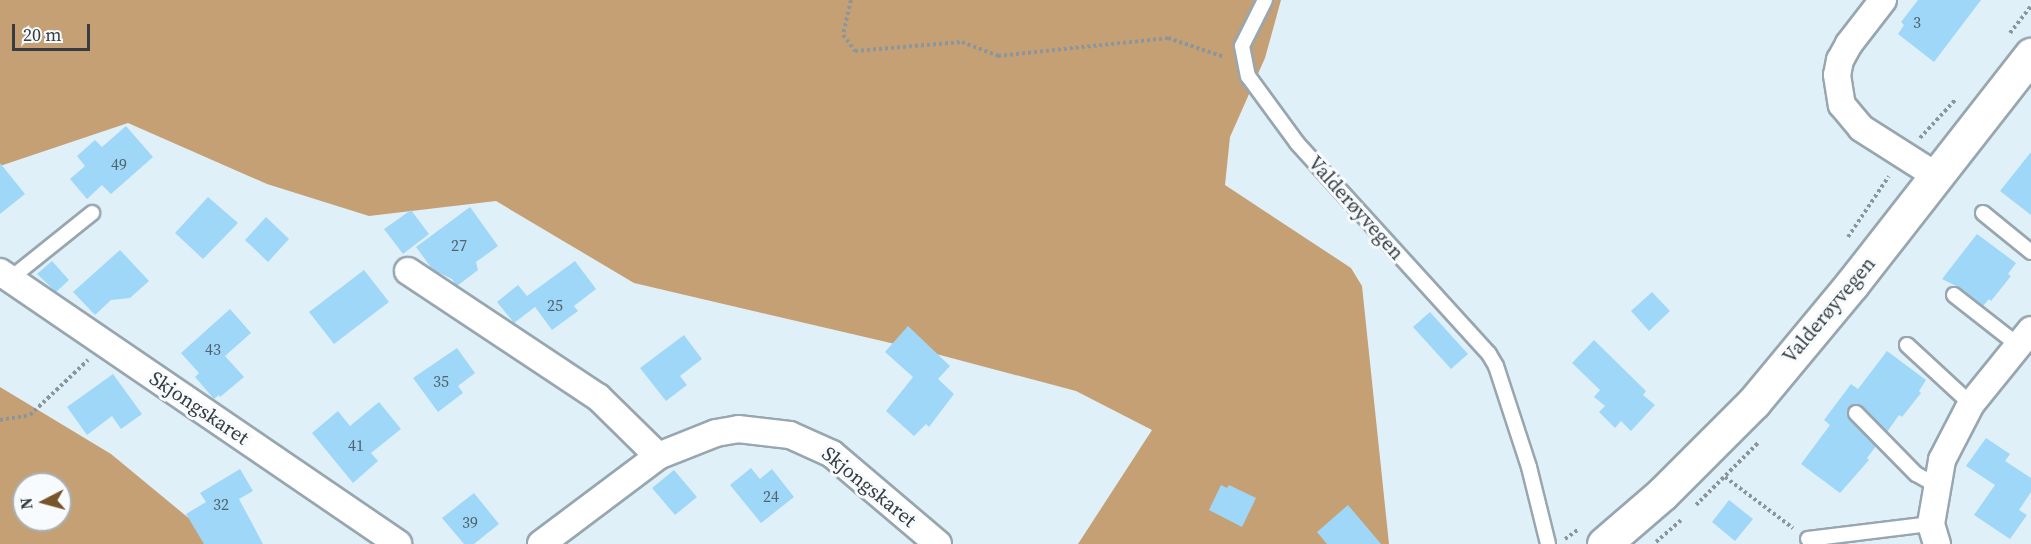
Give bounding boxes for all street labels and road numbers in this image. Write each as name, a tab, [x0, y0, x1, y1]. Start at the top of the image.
street label: Valderøyvegen	[1303, 151, 1409, 265]
street label: Valderøyvegen	[1778, 252, 1880, 368]
street label: Skjongskaret	[145, 366, 253, 450]
street label: Skjongskaret	[817, 442, 921, 532]

